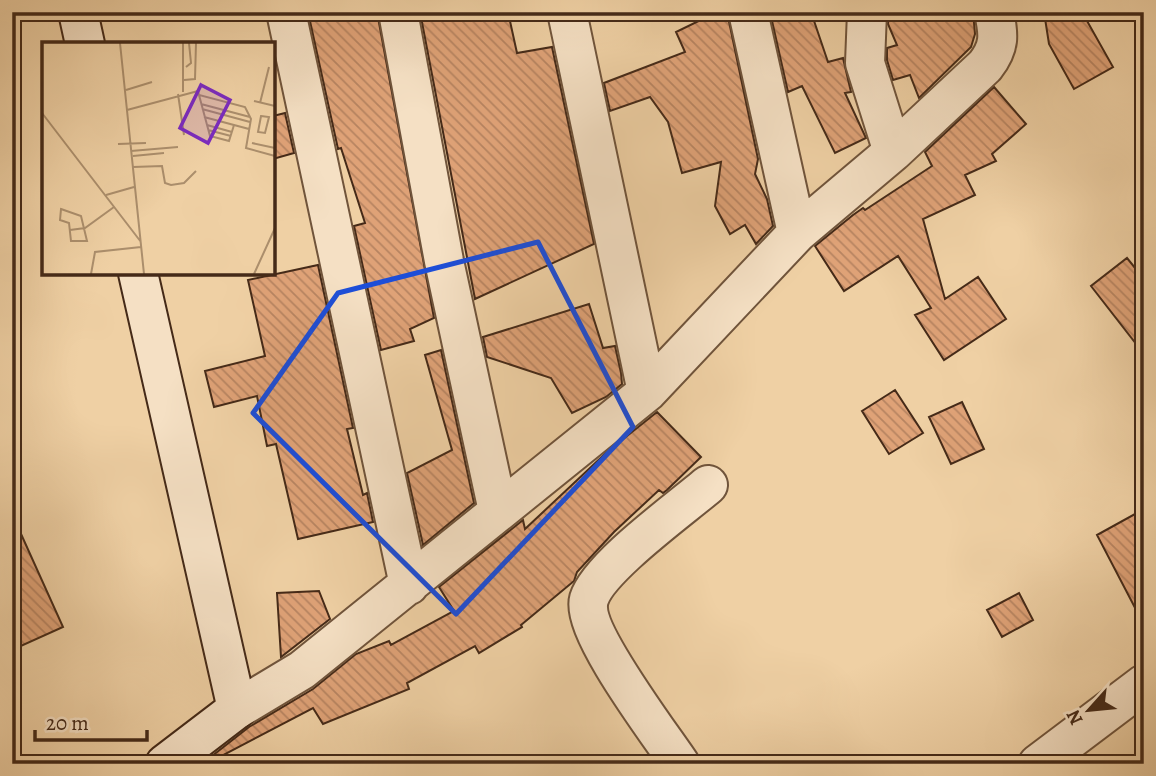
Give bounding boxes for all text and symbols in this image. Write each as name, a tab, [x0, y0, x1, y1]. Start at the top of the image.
inset map	[42, 42, 275, 275]
north arrow	[1054, 674, 1124, 744]
scale bar	[35, 699, 147, 743]
text: N	[1060, 705, 1089, 729]
text: 20 m	[46, 709, 89, 737]

